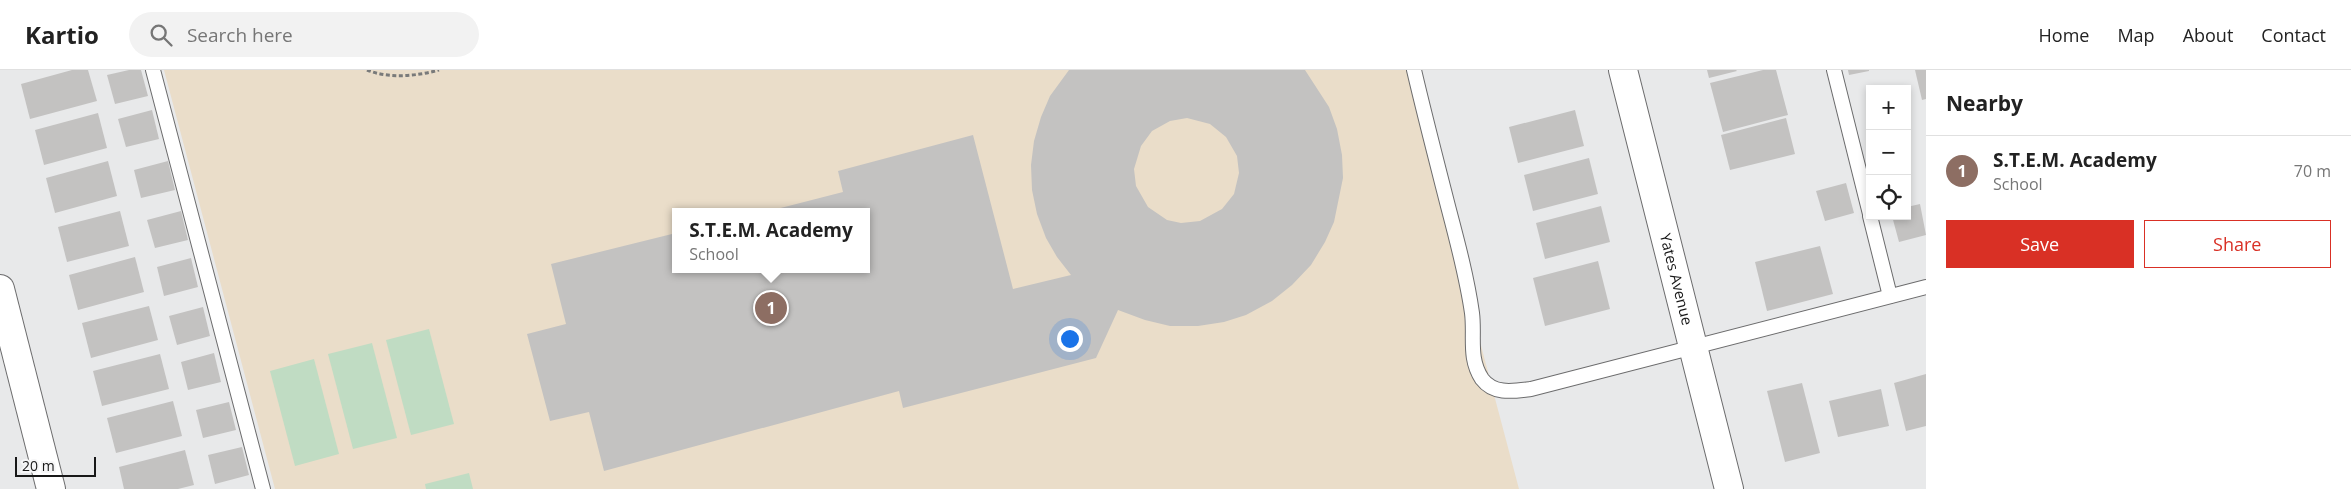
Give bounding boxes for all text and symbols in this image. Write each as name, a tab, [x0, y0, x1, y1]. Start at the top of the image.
search box	[129, 12, 479, 57]
text: Kartio	[25, 18, 99, 51]
icon: search	[147, 21, 175, 49]
text: Search here	[187, 22, 293, 48]
text: Home	[2039, 23, 2089, 47]
text: Map	[2117, 23, 2155, 47]
text: About	[2183, 23, 2233, 47]
text: Contact	[2261, 23, 2326, 47]
map controls	[1866, 85, 1911, 220]
button: +	[1866, 85, 1911, 130]
text: Nearby	[1946, 89, 2023, 117]
button: −	[1866, 130, 1911, 175]
text: S.T.E.M. Academy	[1993, 147, 2157, 173]
text: 1	[1957, 160, 1967, 182]
text: 70 m	[2294, 160, 2331, 182]
text: School	[1993, 173, 2043, 195]
button: locate	[1866, 175, 1911, 220]
popup	[672, 208, 870, 273]
text: S.T.E.M. Academy	[689, 217, 853, 243]
button: Save	[1946, 220, 2134, 268]
button: Share	[2144, 220, 2331, 268]
street label: Yates Avenue	[1656, 231, 1698, 327]
text: School	[689, 243, 739, 265]
pin: 1	[755, 289, 787, 327]
your location	[1057, 326, 1083, 352]
scale bar	[15, 454, 96, 477]
text: 20 m	[22, 456, 55, 475]

